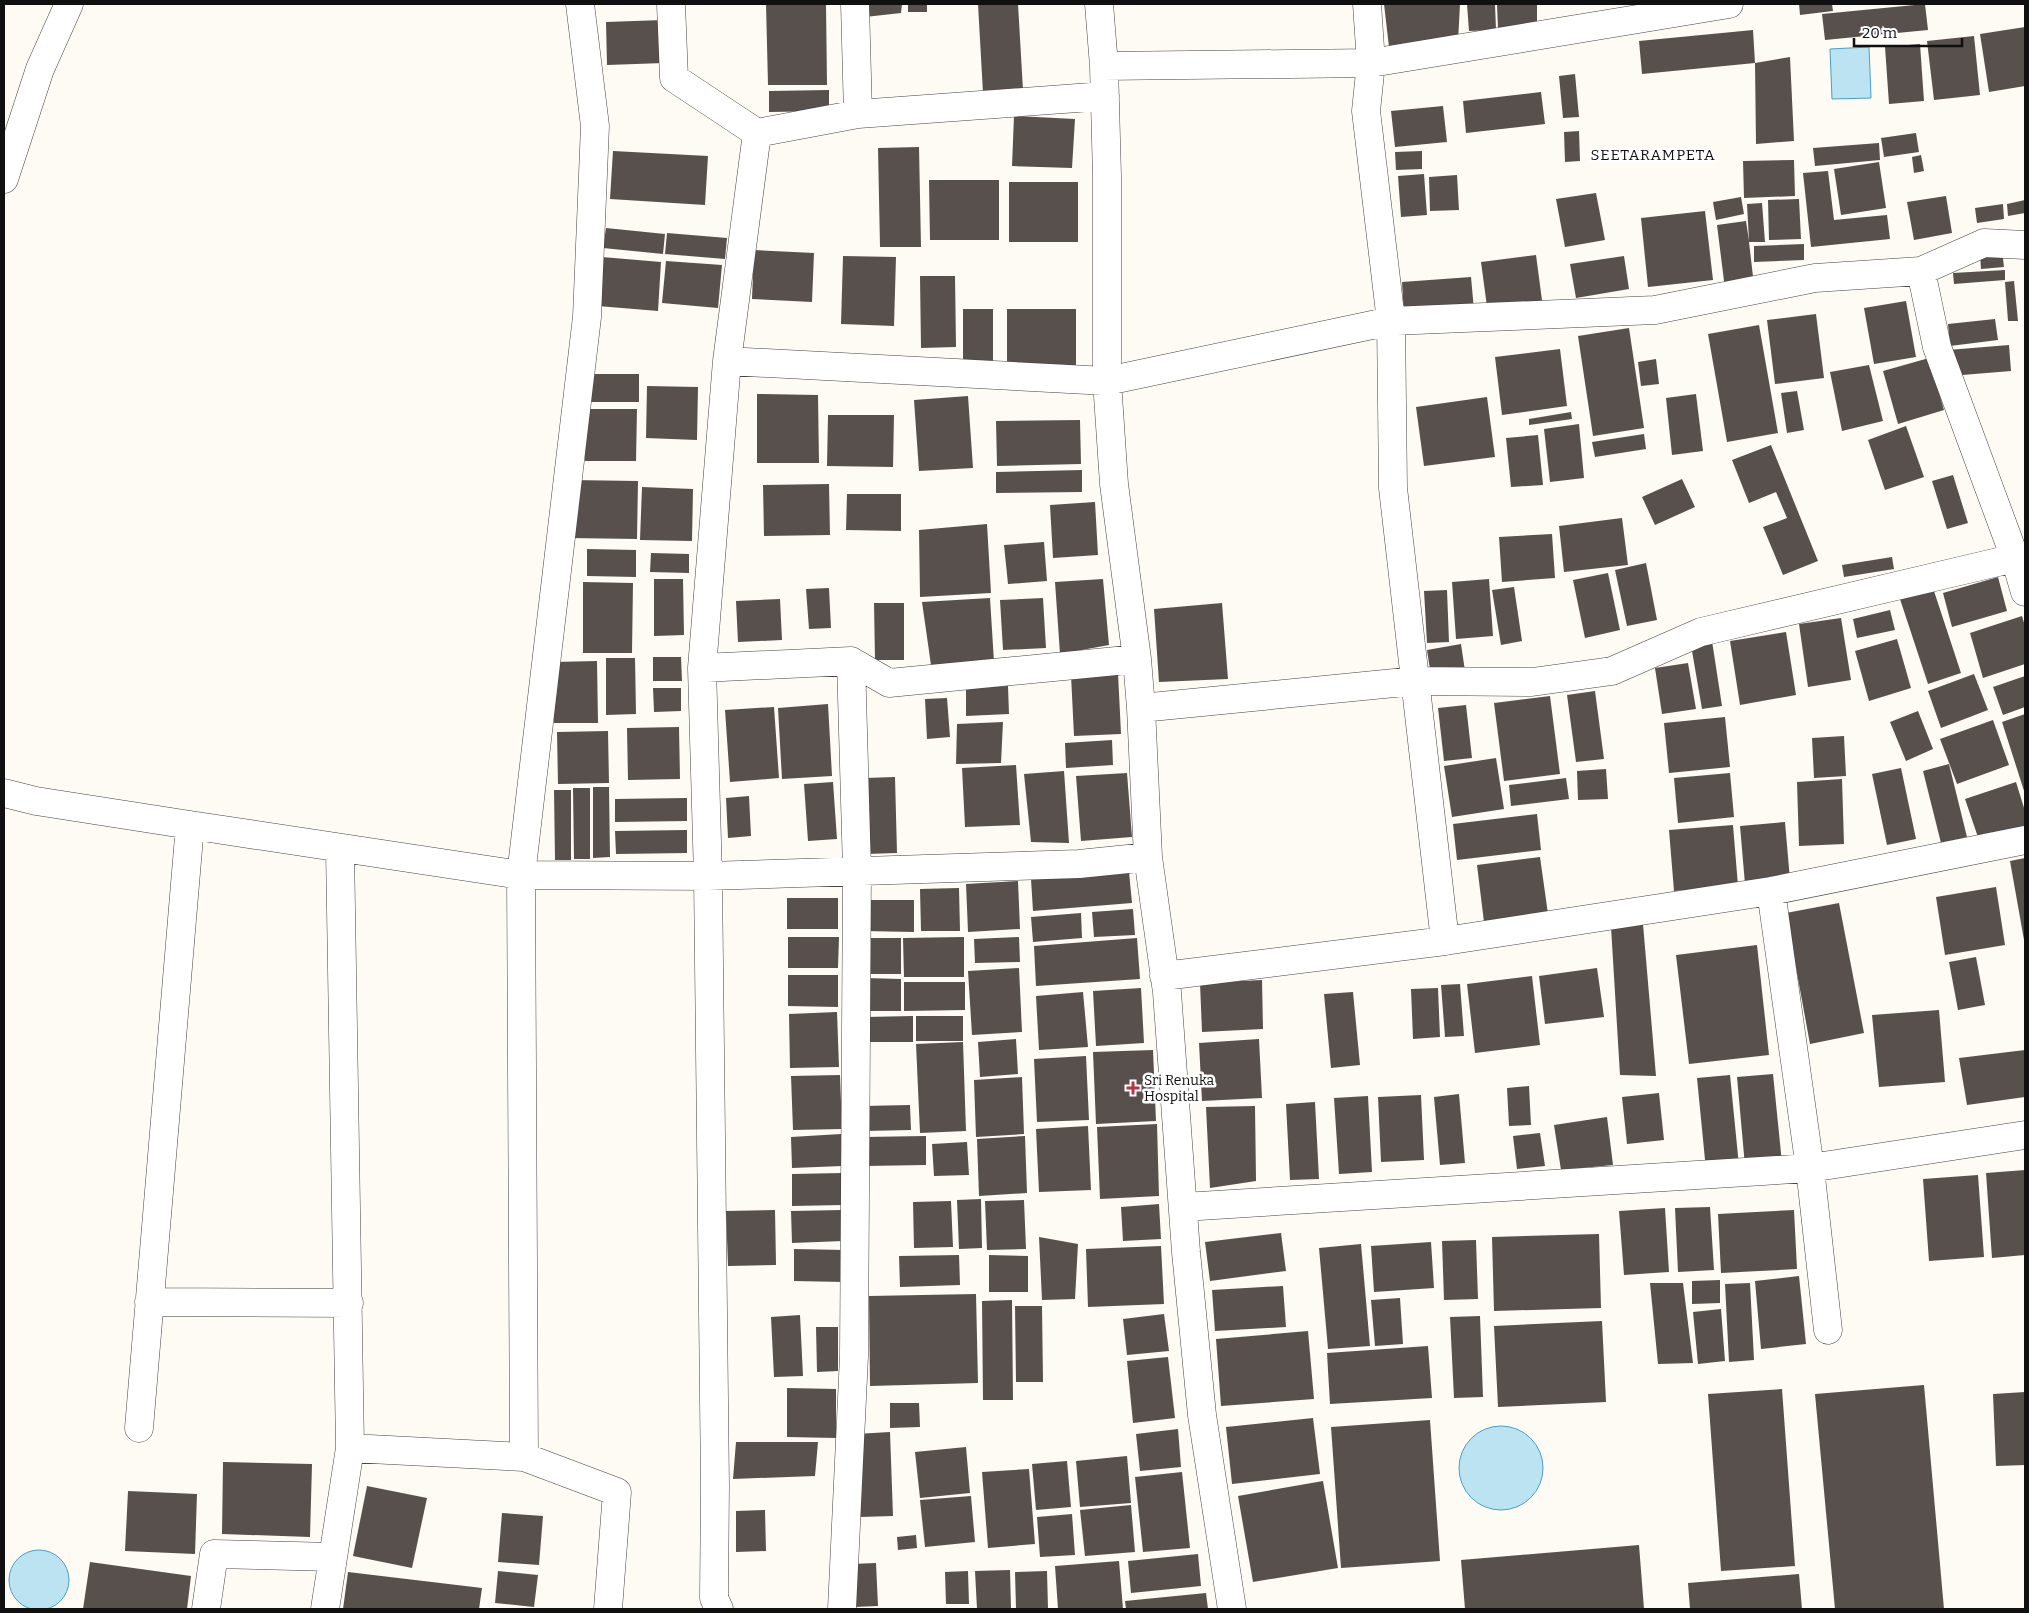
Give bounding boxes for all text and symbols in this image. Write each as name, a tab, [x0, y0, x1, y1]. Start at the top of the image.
scale bar	[1854, 15, 1962, 47]
text: 20 m	[1862, 24, 1898, 42]
district label: SEETARAMPETA	[1590, 146, 1716, 164]
place label: Sri Renuka Hospital	[1144, 1072, 1215, 1105]
marker: Sri Renuka Hospital	[1126, 1081, 1140, 1095]

